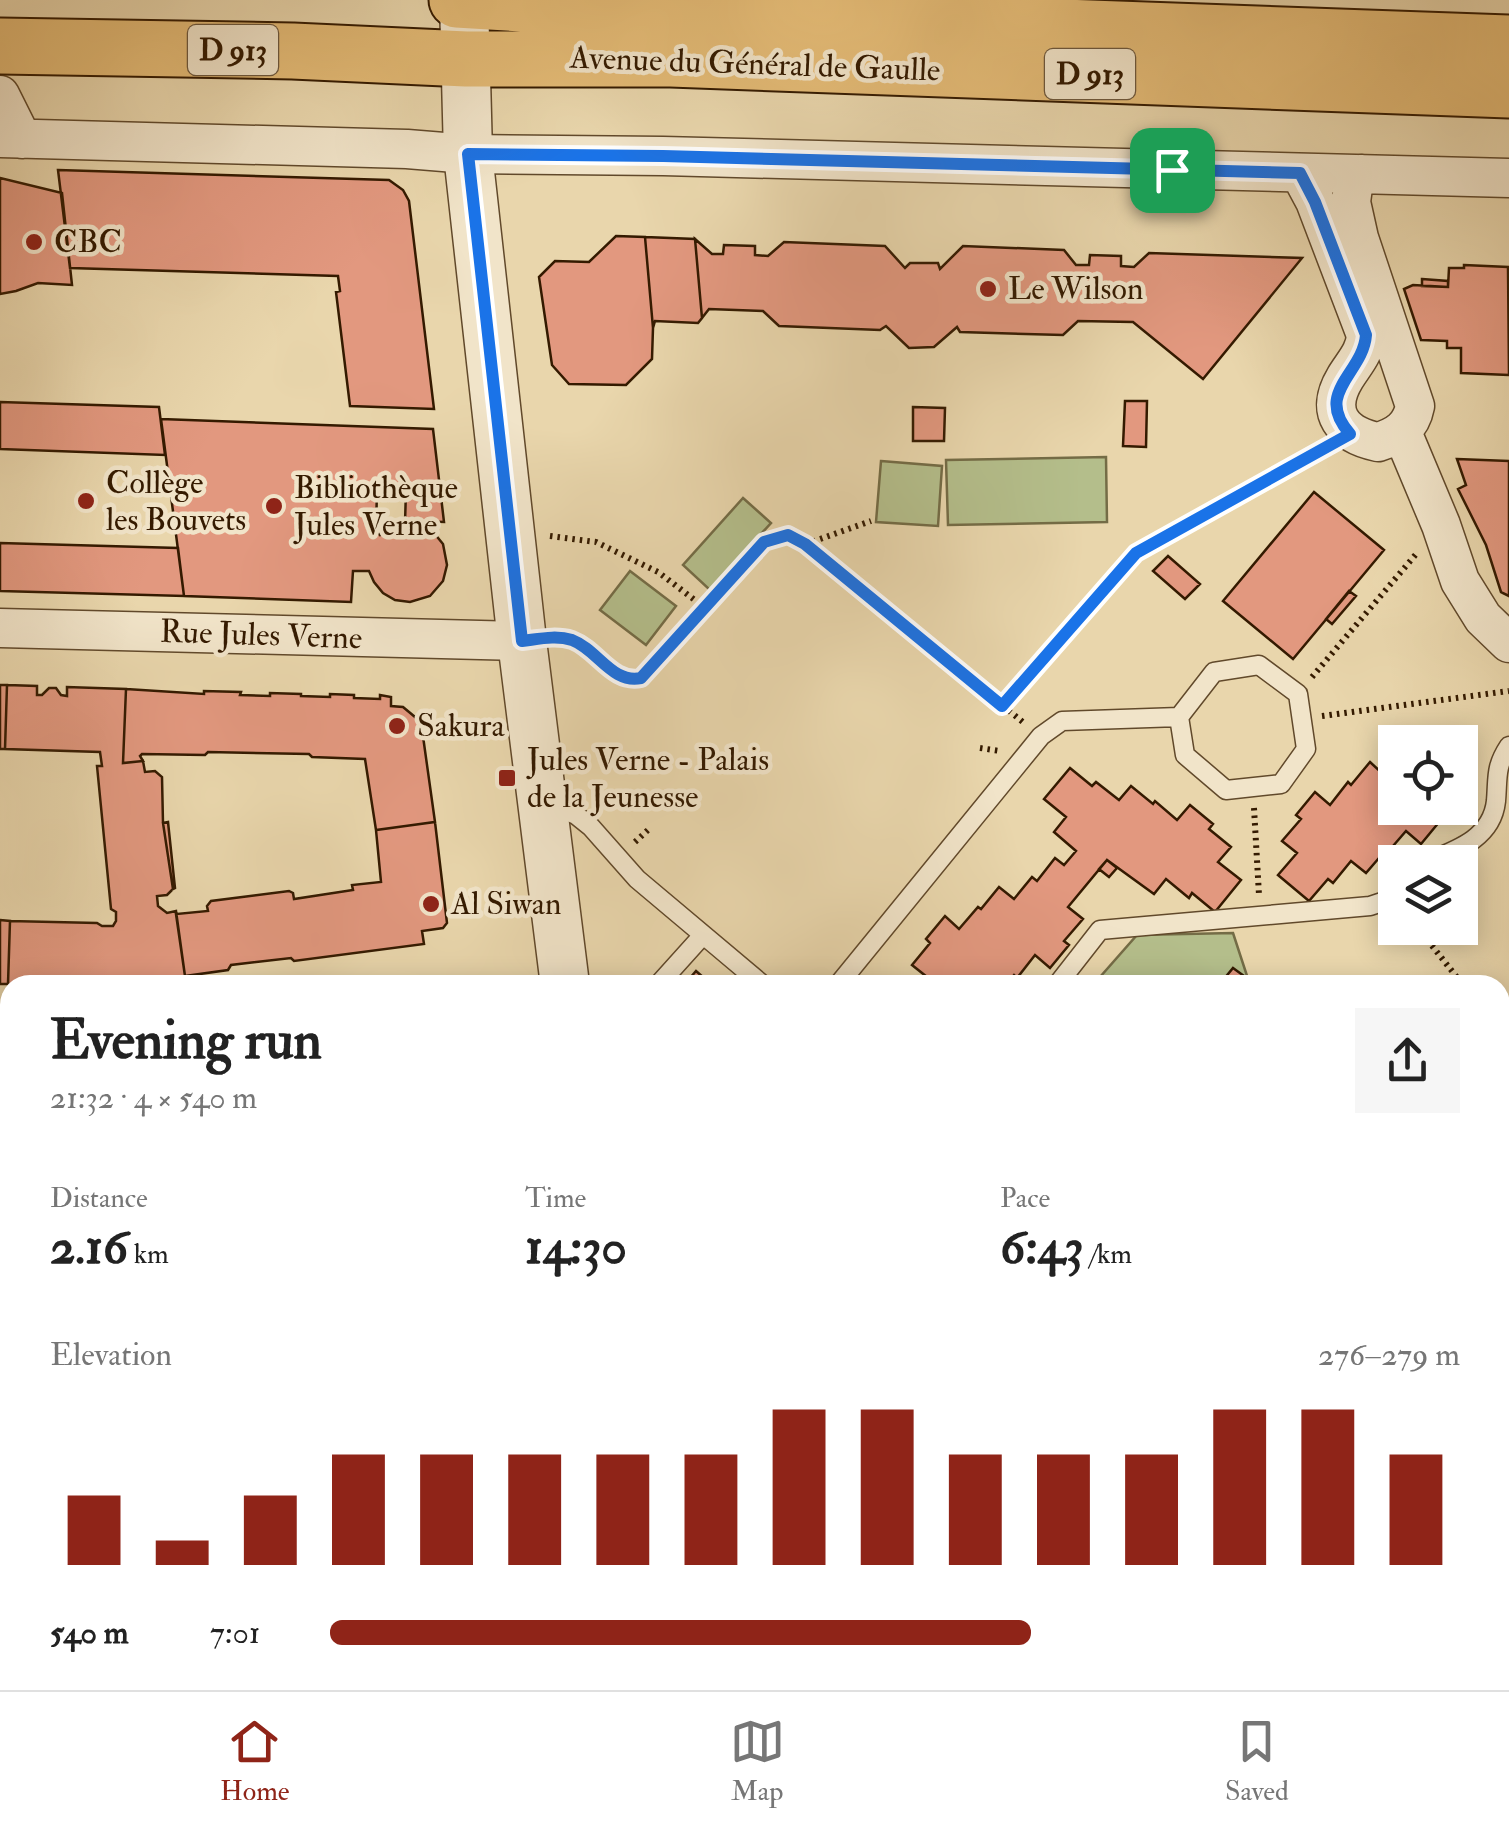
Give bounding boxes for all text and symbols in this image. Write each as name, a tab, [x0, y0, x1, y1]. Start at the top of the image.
road number: D 913	[188, 25, 278, 75]
street label: Avenue du Général de Gaulle	[568, 38, 941, 90]
road number: D 913	[1045, 49, 1135, 99]
pin	[1130, 128, 1215, 213]
icon: arrive	[1145, 143, 1200, 198]
place label: CBC	[54, 222, 122, 262]
marker: CBC	[23, 231, 45, 253]
place label: Le Wilson	[1008, 269, 1143, 309]
marker: Le Wilson	[977, 278, 999, 300]
place label: Collège les Bouvets	[106, 463, 246, 540]
place label: Bibliothèque Jules Verne	[293, 468, 458, 545]
marker: Collège les Bouvets	[75, 490, 97, 512]
marker: Bibliothèque Jules Verne	[263, 495, 285, 517]
street label: Rue Jules Verne	[159, 611, 363, 659]
place label: Sakura	[417, 706, 506, 746]
marker: Sakura	[386, 715, 408, 737]
map controls	[1378, 725, 1478, 945]
button: locate	[1378, 725, 1478, 825]
place label: Jules Verne - Palais de la Jeunesse	[526, 740, 769, 817]
marker: Jules Verne - Palais de la Jeunesse	[496, 767, 518, 789]
button: layers	[1378, 845, 1478, 945]
place label: Al Siwan	[450, 884, 562, 924]
marker: Al Siwan	[420, 893, 442, 915]
text: Evening run	[50, 1006, 322, 1075]
button: share	[1355, 1008, 1460, 1113]
text: 21:32 · 4 × 540 m	[50, 1078, 257, 1118]
text: Distance	[50, 1181, 148, 1216]
text: Time	[525, 1181, 586, 1216]
text: Pace	[1000, 1181, 1050, 1216]
text: 2.16	[50, 1216, 128, 1279]
text: 14:30	[525, 1216, 627, 1279]
text: 6:43	[1000, 1216, 1084, 1279]
text: km	[128, 1237, 169, 1272]
text: /km	[1084, 1237, 1132, 1272]
text: Elevation	[50, 1335, 172, 1375]
text: 276–279 m	[1318, 1335, 1460, 1375]
text: 540 m	[50, 1613, 128, 1653]
text: 7:01	[210, 1613, 260, 1653]
tab: Home	[220, 1714, 289, 1809]
tab: Map	[730, 1714, 785, 1809]
tab: Saved	[1225, 1714, 1289, 1809]

